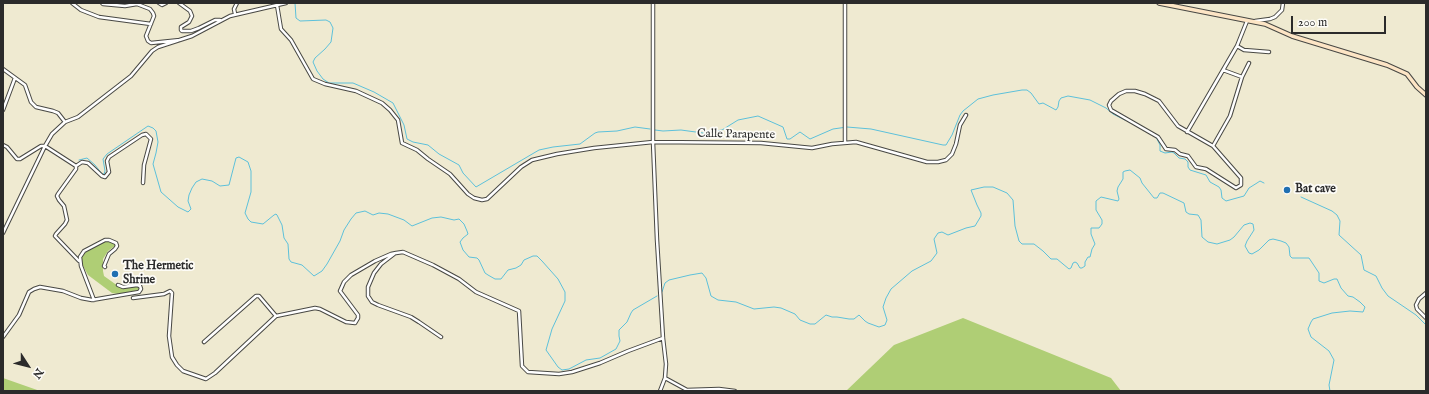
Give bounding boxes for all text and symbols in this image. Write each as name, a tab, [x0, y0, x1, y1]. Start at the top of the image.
scale bar	[1293, 8, 1388, 34]
text: 200 m	[1298, 15, 1327, 30]
street label: Calle Parapente	[697, 127, 775, 143]
place label: Bat cave	[1295, 183, 1336, 197]
marker: Bat cave	[1282, 185, 1292, 195]
place label: The Hermetic Shrine	[123, 260, 193, 288]
marker: The Hermetic Shrine	[110, 269, 120, 279]
north arrow	[8, 346, 48, 386]
text: N	[29, 365, 46, 381]

